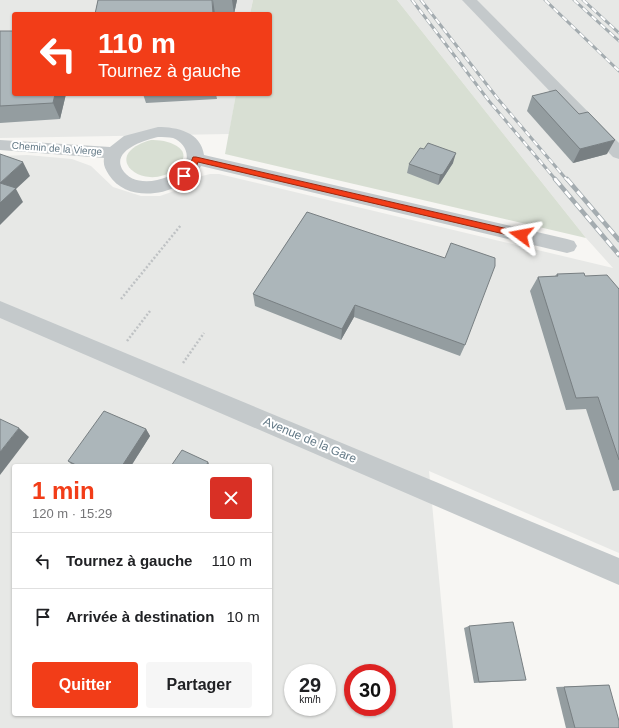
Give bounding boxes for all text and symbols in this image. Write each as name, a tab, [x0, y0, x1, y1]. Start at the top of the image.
icon: left	[32, 28, 84, 80]
text: 110 m	[98, 28, 176, 59]
text: Tournez à gauche	[98, 61, 241, 81]
street label: Chemin de la Vierge	[11, 140, 103, 157]
pin	[167, 159, 201, 193]
icon: arrive	[173, 165, 195, 187]
position arrow	[500, 214, 542, 256]
street label: Avenue de la Gare	[261, 414, 359, 466]
text: 1 min	[32, 477, 95, 504]
button: close	[210, 477, 252, 519]
text: 120 m · 15:29	[32, 506, 112, 521]
icon: left	[32, 550, 54, 572]
text: Tournez à gauche	[66, 552, 192, 569]
text: 110 m	[211, 552, 252, 569]
icon: arrive	[32, 606, 54, 628]
text: Arrivée à destination	[66, 608, 214, 625]
text: 10 m	[226, 608, 260, 625]
button: Quitter	[32, 662, 138, 708]
button: Partager	[146, 662, 252, 708]
speed limit sign: 30	[344, 664, 396, 716]
text: 29	[299, 674, 321, 696]
text: km/h	[299, 694, 321, 705]

